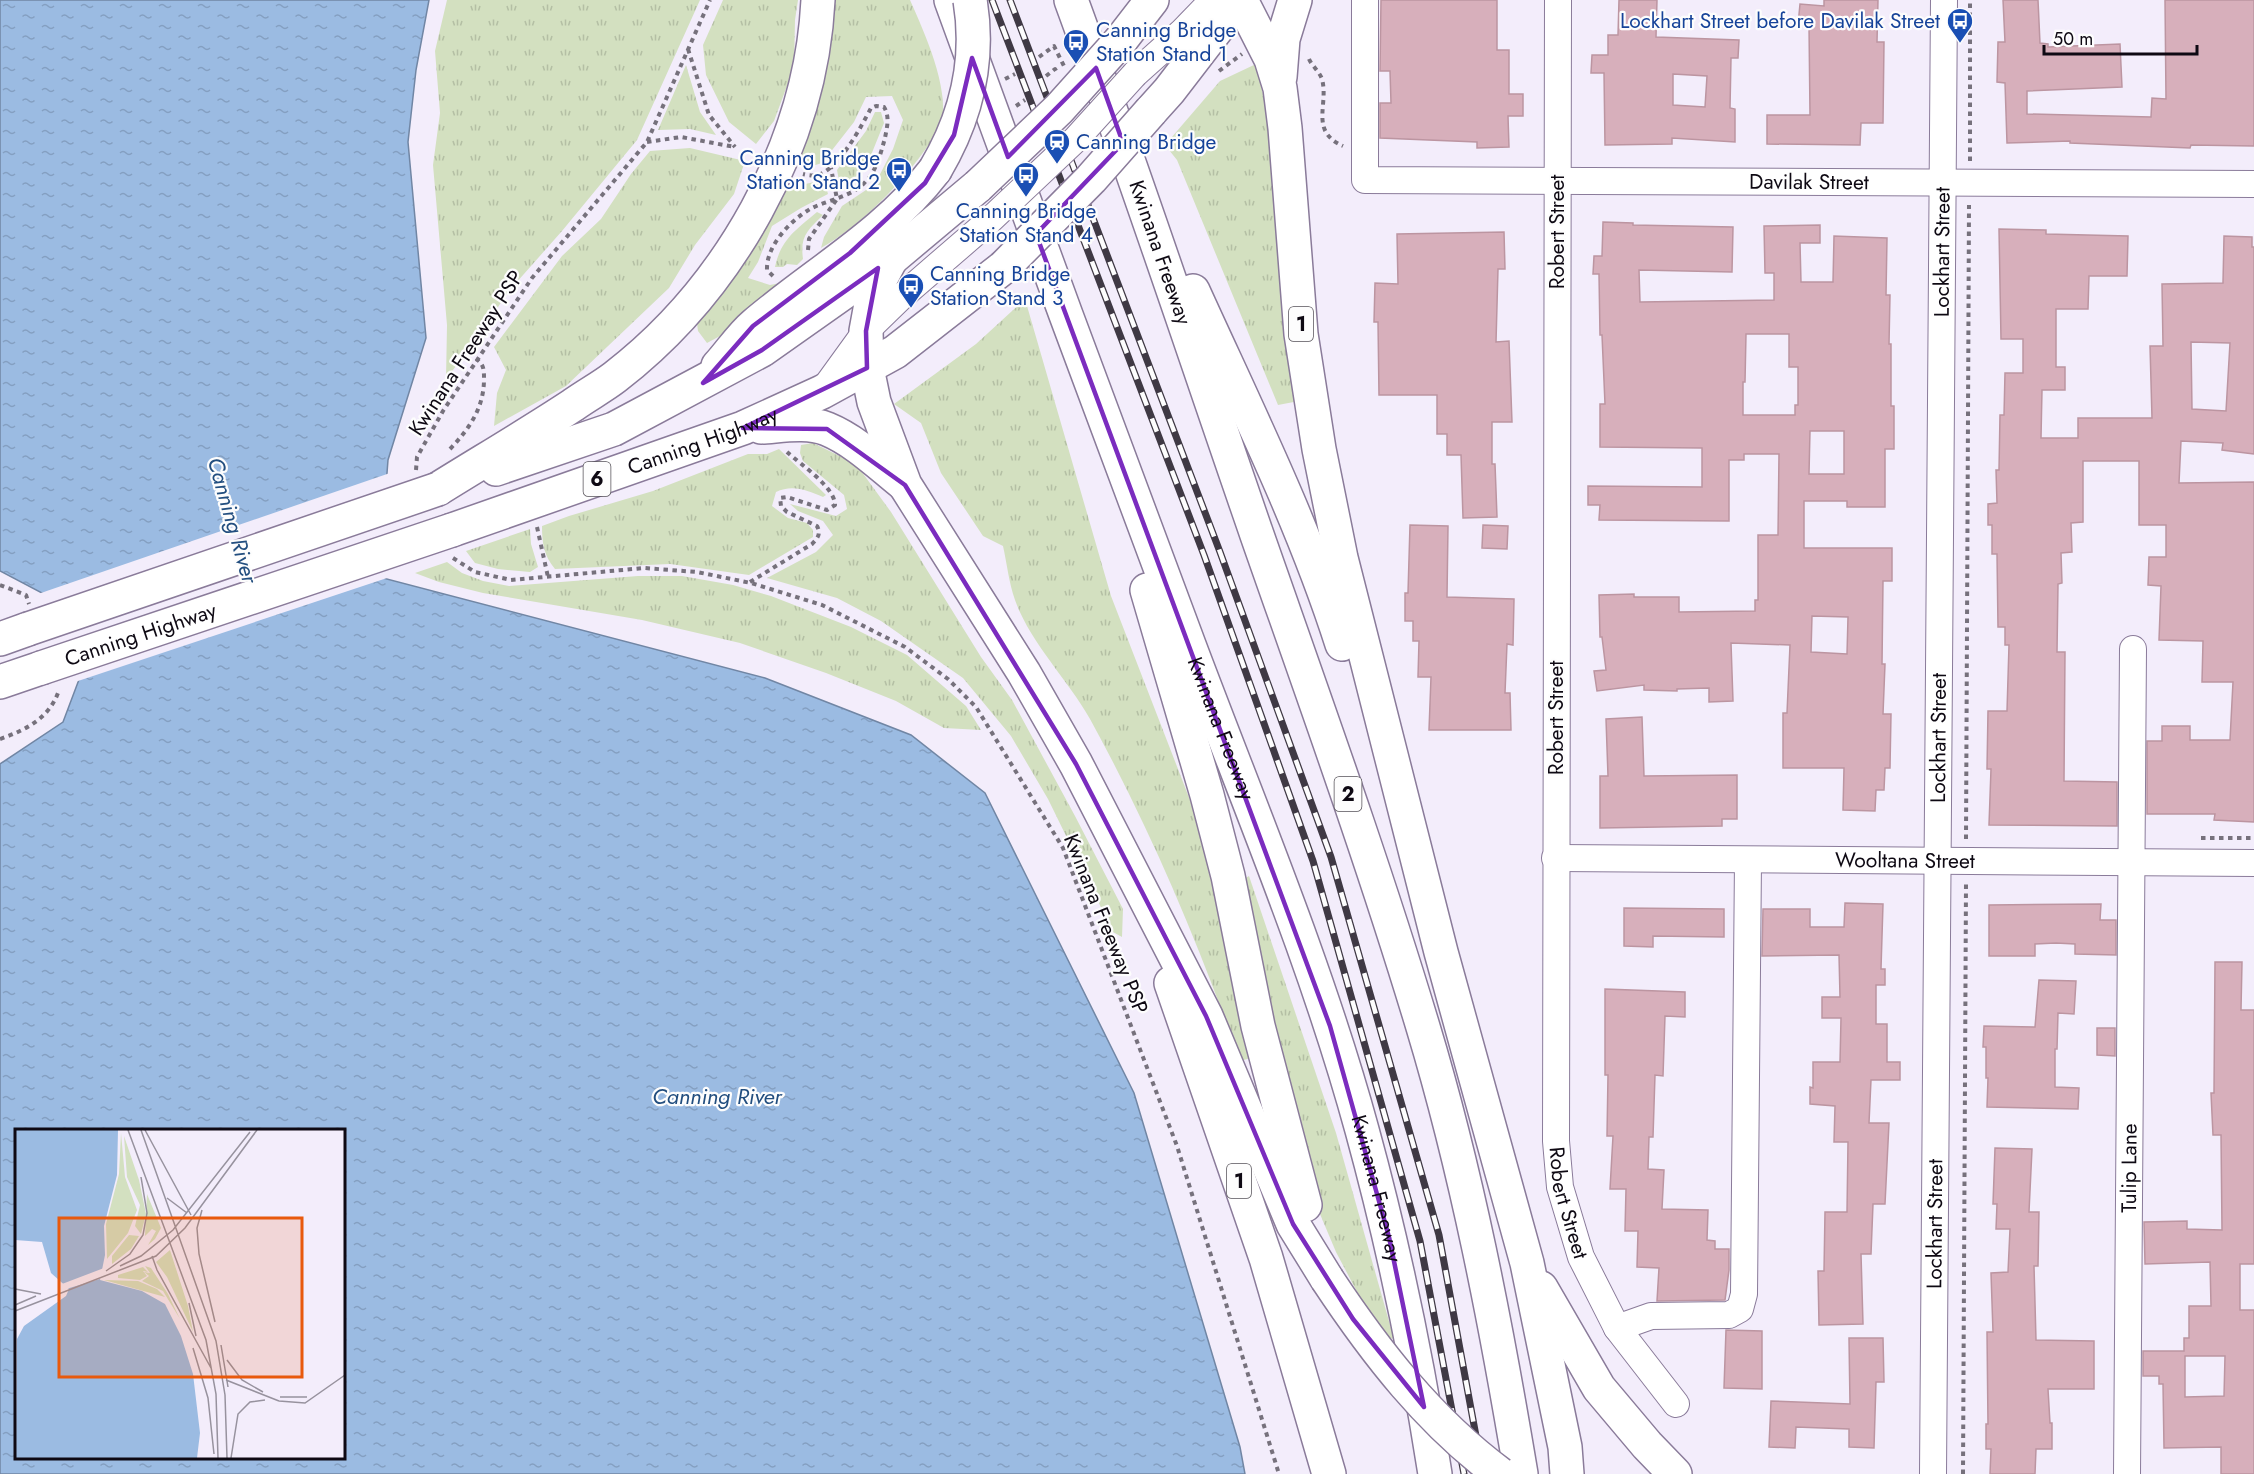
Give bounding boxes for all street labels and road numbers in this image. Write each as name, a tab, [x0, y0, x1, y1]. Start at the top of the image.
street label: Davilak Street	[1749, 167, 1869, 197]
street label: Robert Street	[1542, 175, 1572, 289]
street label: Kwinana Freeway	[1121, 176, 1199, 330]
street label: Lockhart Street	[1927, 187, 1958, 317]
street label: Kwinana Freeway PSP	[401, 264, 531, 442]
road number: 1	[1289, 307, 1313, 341]
street label: Canning Highway	[623, 399, 783, 482]
road number: 6	[584, 462, 610, 496]
street label: Canning Highway	[61, 595, 221, 674]
street label: Kwinana Freeway	[1180, 653, 1262, 805]
street label: Robert Street	[1541, 661, 1571, 775]
street label: Lockhart Street	[1923, 673, 1954, 803]
road number: 2	[1334, 777, 1362, 811]
street label: Kwinana Freeway PSP	[1056, 829, 1156, 1019]
street label: Wooltana Street	[1835, 845, 1975, 876]
street label: Kwinana Freeway	[1344, 1111, 1410, 1266]
street label: Tulip Lane	[2114, 1123, 2145, 1213]
street label: Robert Street	[1542, 1145, 1596, 1262]
street label: Lockhart Street	[1919, 1159, 1950, 1289]
road number: 1	[1227, 1164, 1251, 1198]

